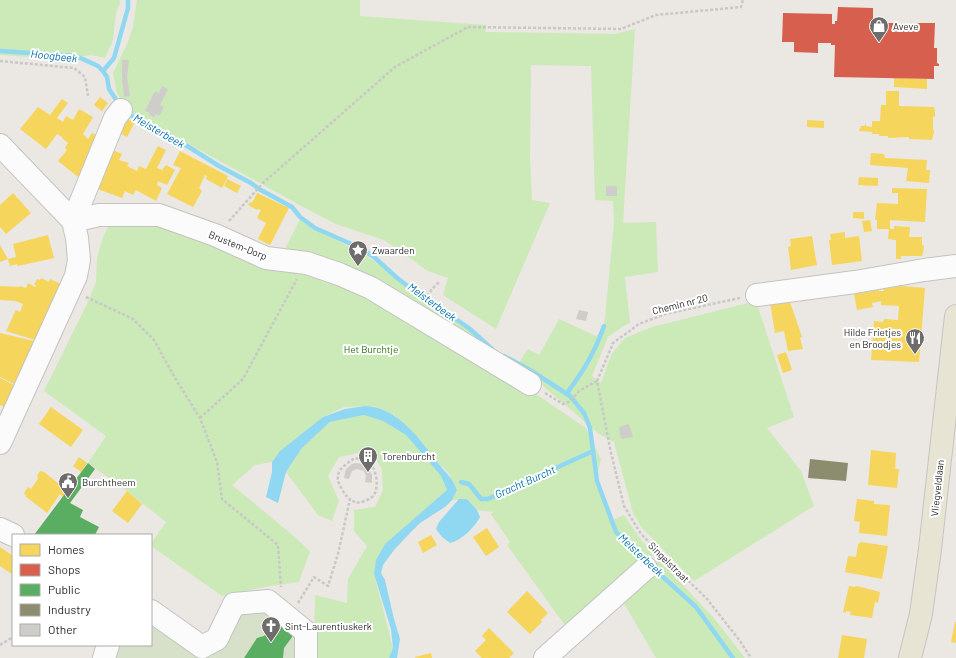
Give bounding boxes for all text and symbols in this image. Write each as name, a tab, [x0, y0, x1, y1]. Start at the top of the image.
shop icon: Aveve	[868, 15, 890, 43]
place label: Aveve	[893, 20, 918, 32]
water label: Hoogbeek	[30, 47, 79, 64]
water label: Melsterbeek	[131, 111, 188, 151]
street label: Brustem-Dorp	[207, 228, 269, 262]
place icon: Zwaarden	[347, 239, 369, 267]
place label: Zwaarden	[372, 244, 415, 256]
water label: Melsterbeek	[406, 280, 460, 324]
street label: Chemin nr 20	[651, 291, 709, 317]
place label: Hilde Frietjes en Broodjes	[844, 326, 901, 350]
restaurant icon: Hilde Frietjes en Broodjes	[904, 327, 926, 355]
park label: Het Burchtje	[344, 343, 398, 355]
building icon: Torenburcht	[357, 445, 379, 473]
place label: Torenburcht	[382, 450, 436, 462]
street label: Vliegveldlaan	[928, 459, 946, 517]
water label: Gracht Burcht	[493, 462, 557, 501]
public building icon: Burchtheem	[57, 471, 79, 499]
place label: Burchtheem	[82, 476, 136, 488]
water label: Melsterbeek	[616, 531, 667, 579]
legend	[12, 534, 152, 646]
street label: Singelstraat	[646, 539, 692, 585]
text: Homes	[48, 542, 85, 556]
text: Shops	[48, 562, 81, 576]
text: Public	[48, 582, 80, 596]
text: Industry	[48, 602, 91, 616]
church icon: Sint-Laurentiuskerk	[260, 615, 282, 643]
place label: Sint-Laurentiuskerk	[285, 620, 372, 632]
text: Other	[48, 622, 78, 636]

